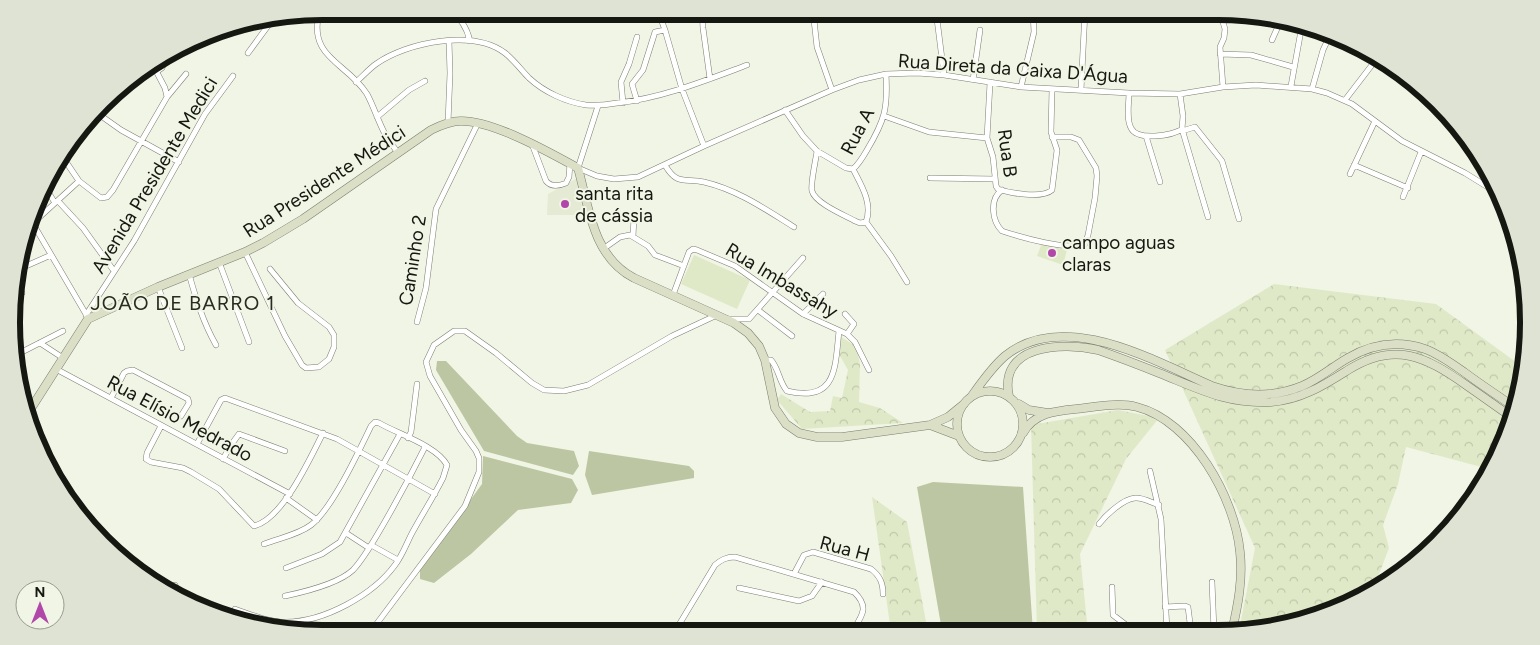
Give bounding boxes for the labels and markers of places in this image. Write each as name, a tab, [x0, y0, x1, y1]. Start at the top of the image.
place label: santa rita de cássia	[575, 182, 653, 227]
marker: santa rita de cássia	[559, 198, 571, 210]
place label: campo aguas claras	[1062, 231, 1175, 276]
marker: campo aguas claras	[1046, 247, 1058, 259]

